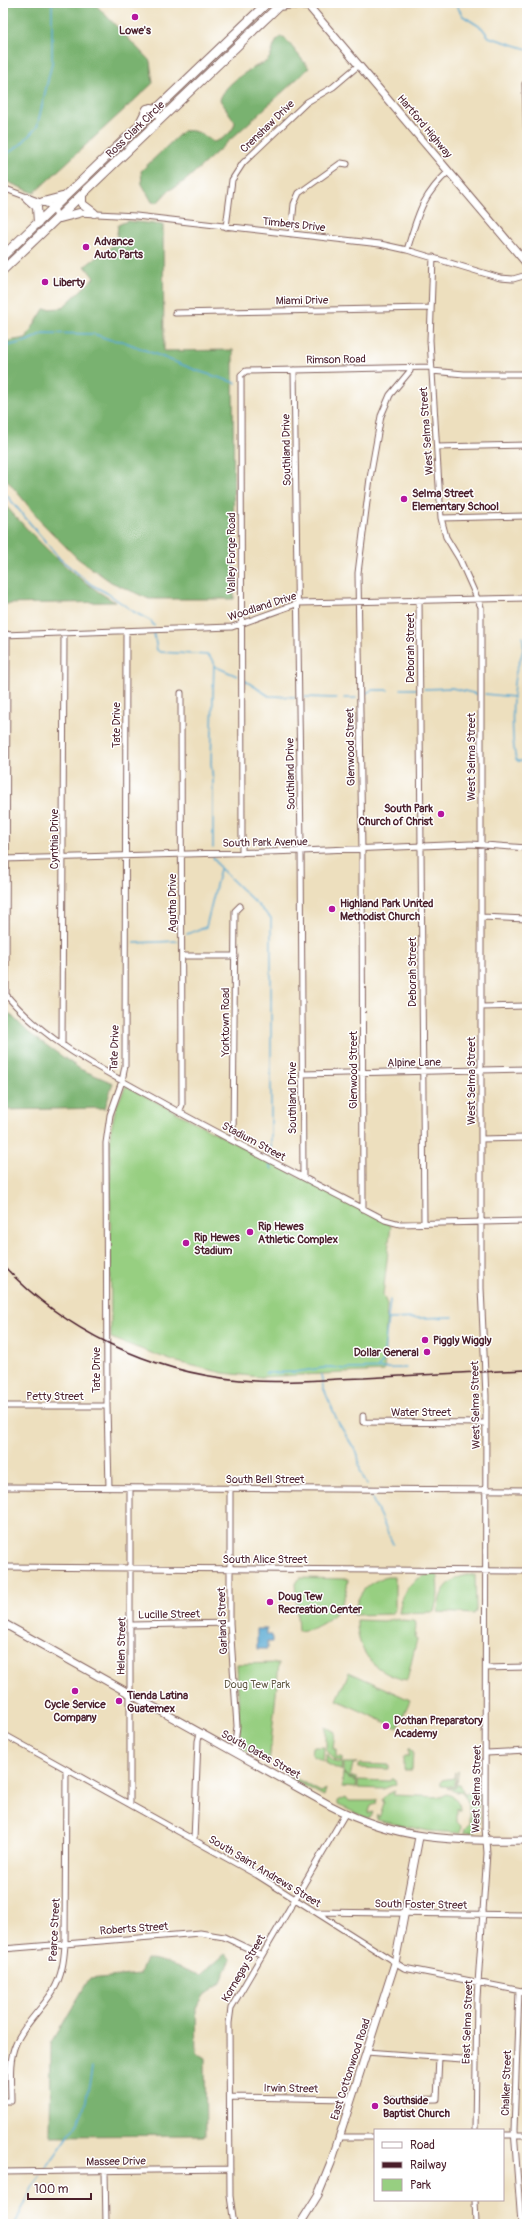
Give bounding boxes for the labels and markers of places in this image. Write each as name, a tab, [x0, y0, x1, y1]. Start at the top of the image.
marker: Lowe's	[130, 12, 140, 22]
place label: Lowe's	[119, 24, 151, 37]
place label: Advance Auto Parts	[94, 235, 143, 261]
marker: Advance Auto Parts	[81, 242, 91, 252]
place label: Liberty	[53, 276, 85, 289]
marker: Liberty	[40, 277, 50, 287]
place label: Selma Street Elementary School	[412, 487, 499, 513]
marker: Selma Street Elementary School	[399, 494, 409, 504]
place label: South Park Church of Christ	[359, 802, 434, 828]
marker: South Park Church of Christ	[436, 809, 446, 819]
place label: Highland Park United Methodist Church	[340, 897, 434, 923]
marker: Highland Park United Methodist Church	[327, 904, 337, 914]
place label: Rip Hewes Athletic Complex	[258, 1220, 339, 1246]
marker: Rip Hewes Athletic Complex	[245, 1227, 255, 1237]
place label: Rip Hewes Stadium	[194, 1231, 240, 1257]
marker: Rip Hewes Stadium	[181, 1238, 191, 1248]
place label: Piggly Wiggly	[433, 1334, 492, 1347]
marker: Piggly Wiggly	[420, 1335, 430, 1345]
place label: Dollar General	[354, 1346, 419, 1359]
marker: Dollar General	[422, 1347, 432, 1357]
place label: Doug Tew Recreation Center	[278, 1590, 363, 1616]
marker: Doug Tew Recreation Center	[265, 1597, 275, 1607]
marker: Cycle Service Company	[70, 1686, 80, 1696]
place label: Tienda Latina Guatemex	[126, 1689, 188, 1715]
marker: Tienda Latina Guatemex	[114, 1696, 124, 1706]
place label: Cycle Service Company	[44, 1698, 106, 1724]
place label: Dothan Preparatory Academy	[394, 1714, 483, 1740]
marker: Dothan Preparatory Academy	[381, 1721, 391, 1731]
place label: Southside Baptist Church	[383, 2094, 450, 2120]
marker: Southside Baptist Church	[370, 2101, 380, 2111]

